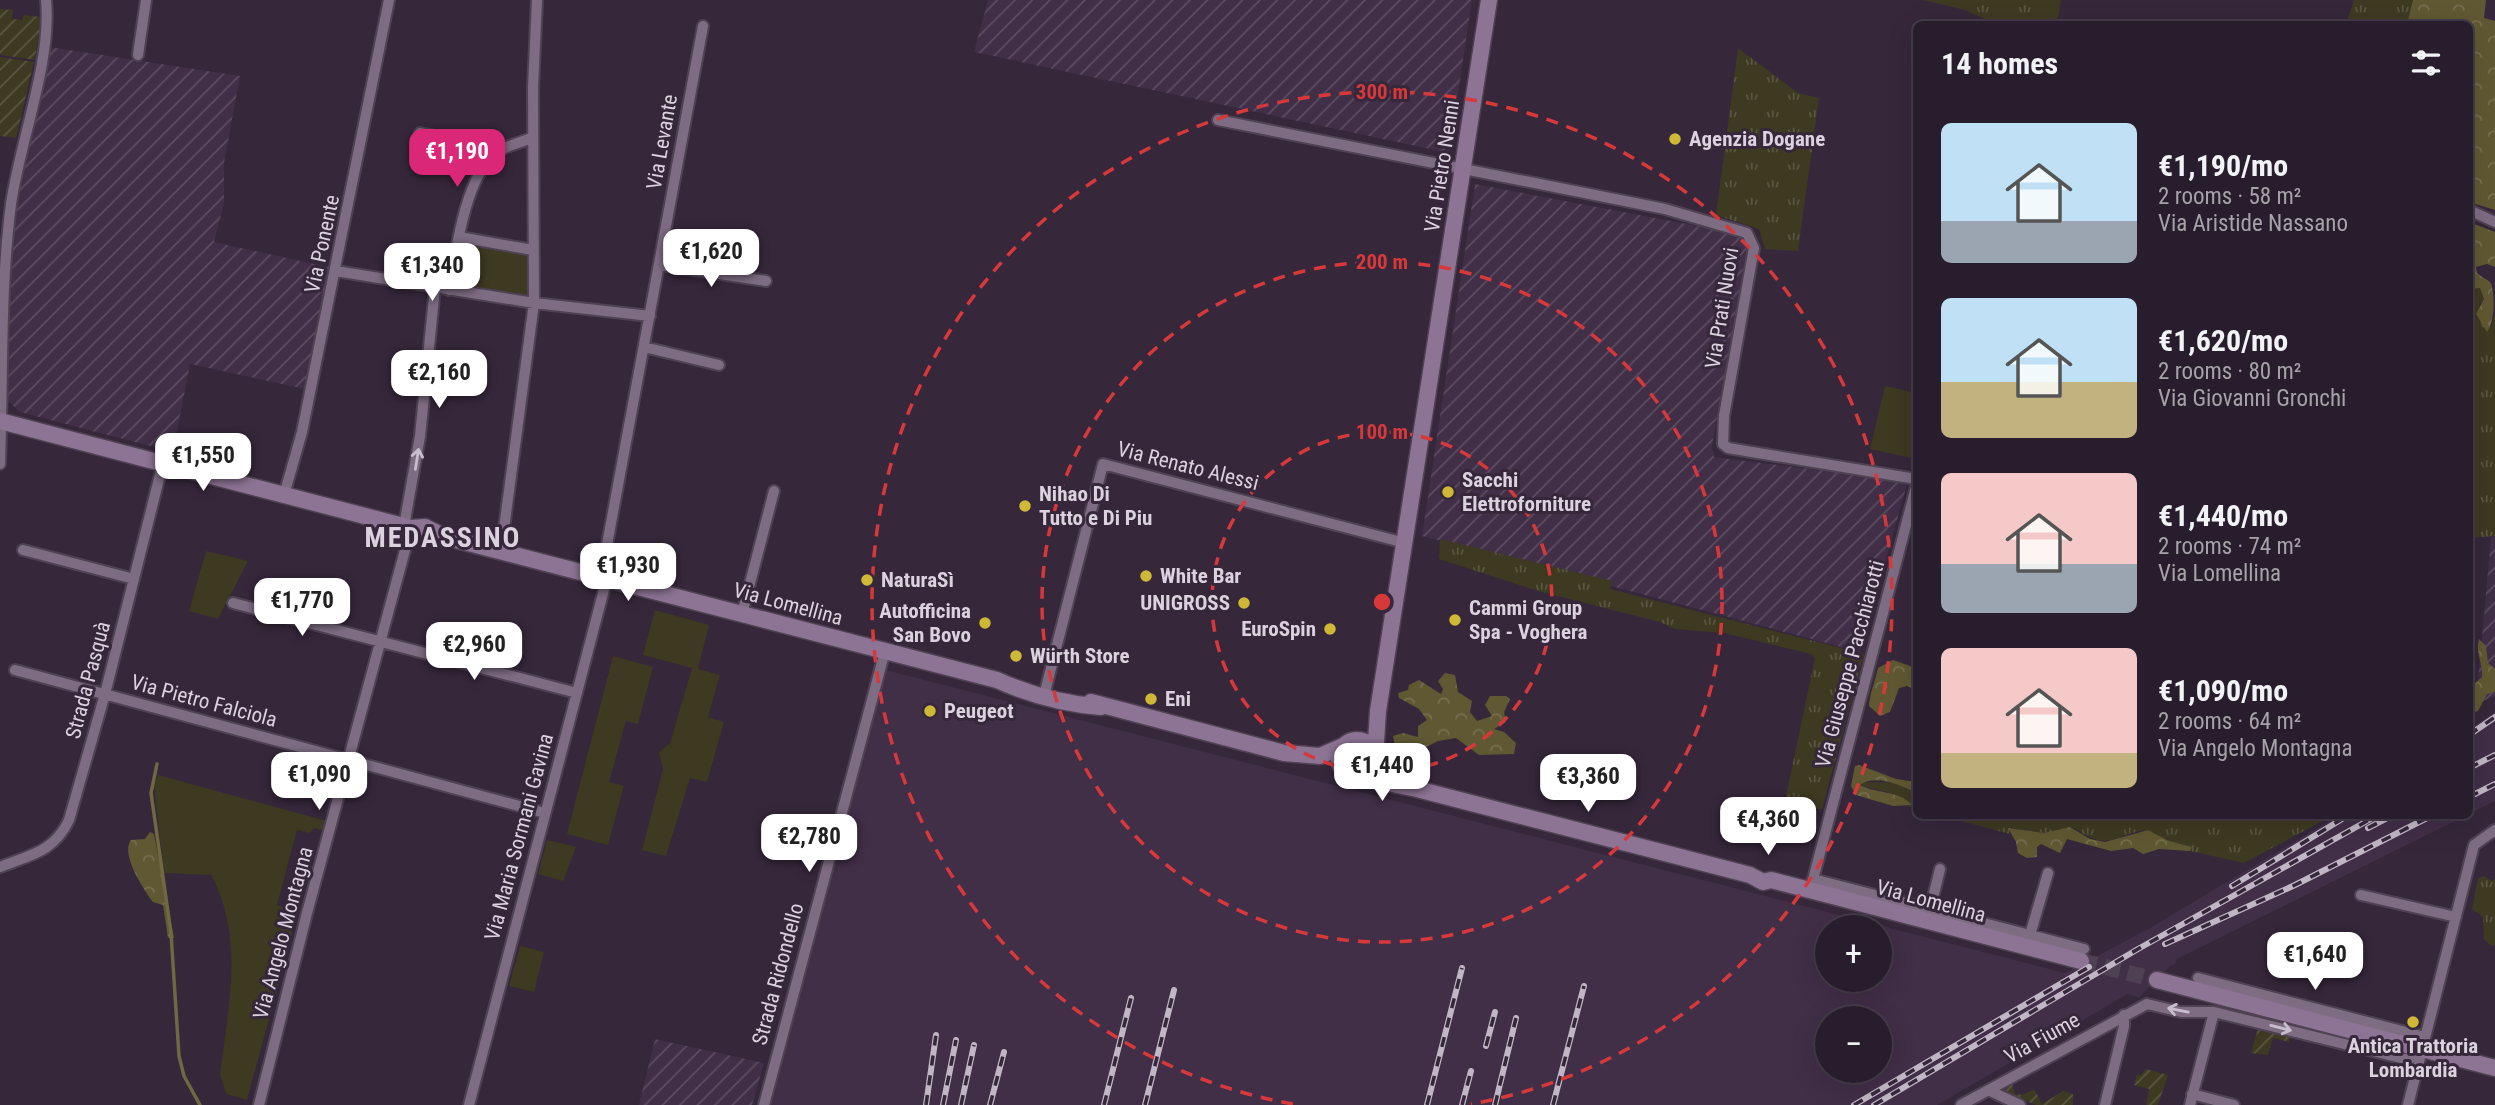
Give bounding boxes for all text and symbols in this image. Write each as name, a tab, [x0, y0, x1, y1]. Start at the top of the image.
icon: filters	[2407, 44, 2445, 82]
text: 14 homes	[1941, 46, 2058, 81]
text: 300 m	[1356, 80, 1408, 104]
street label: Via Levante	[642, 92, 682, 192]
street label: Via Pietro Nenni	[1420, 98, 1464, 234]
place label: Agenzia Dogane	[1689, 127, 1825, 151]
pin: €1,190	[400, 130, 514, 189]
marker: Agenzia Dogane	[1667, 131, 1683, 147]
text: €1,190	[425, 138, 489, 165]
text: €1,190/mo	[2158, 148, 2288, 183]
icon: home	[1997, 151, 2081, 235]
text: 2 rooms · 58 m²	[2158, 183, 2301, 210]
street label: Via Ponente	[300, 193, 344, 295]
text: Via Aristide Nassano	[2158, 210, 2348, 237]
pin: €1,620	[654, 230, 768, 289]
text: €1,620	[679, 238, 743, 265]
pin: €1,340	[375, 244, 489, 303]
street label: Via Prati Nuovi	[1701, 246, 1743, 370]
text: 200 m	[1356, 250, 1408, 274]
text: €1,340	[400, 252, 464, 279]
text: €1,620/mo	[2158, 323, 2288, 358]
icon: home	[1997, 326, 2081, 410]
pin: €2,160	[382, 350, 496, 410]
text: 2 rooms · 80 m²	[2158, 358, 2301, 385]
text: €2,160	[407, 359, 471, 386]
text: Via Giovanni Gronchi	[2158, 385, 2346, 412]
text: 100 m	[1356, 420, 1408, 444]
pin: €1,550	[146, 434, 260, 493]
street label: Via Renato Alessi	[1115, 437, 1261, 495]
text: €1,550	[171, 442, 235, 469]
one-way arrow	[411, 448, 424, 471]
place label: Sacchi Elettroforniture	[1462, 468, 1591, 516]
place label: Nihao Di Tutto e Di Piu	[1039, 482, 1152, 530]
marker: Sacchi Elettroforniture	[1440, 484, 1456, 500]
marker: Nihao Di Tutto e Di Piu	[1017, 498, 1033, 514]
text: €1,440/mo	[2158, 498, 2288, 533]
icon: home	[1997, 501, 2081, 585]
district label: MEDASSINO	[364, 521, 522, 554]
text: 2 rooms · 74 m²	[2158, 533, 2301, 560]
pin: €1,930	[571, 544, 685, 603]
text: €1,930	[596, 552, 660, 579]
street label: Via Giuseppe Pacchiarotti	[1811, 558, 1889, 770]
text: Via Lomellina	[2158, 560, 2281, 587]
place label: White Bar	[1160, 564, 1241, 588]
place label: NaturaSì	[881, 568, 954, 592]
marker: White Bar	[1138, 568, 1154, 584]
marker: NaturaSì	[859, 572, 875, 588]
pin: €1,770	[245, 578, 359, 638]
street label: Via Lomellina	[731, 578, 845, 630]
text: €1,770	[270, 587, 334, 614]
centre of rings	[1370, 590, 1394, 614]
place label: UNIGROSS	[1140, 591, 1230, 615]
marker: UNIGROSS	[1236, 595, 1252, 611]
place label: Cammi Group Spa - Voghera	[1469, 596, 1588, 644]
place label: Autofficina San Bovo	[879, 599, 971, 647]
marker: Cammi Group Spa - Voghera	[1447, 612, 1463, 628]
marker: Autofficina San Bovo	[977, 615, 993, 631]
place label: EuroSpin	[1241, 617, 1316, 641]
street label: Strada Pasquà	[61, 619, 115, 741]
marker: EuroSpin	[1322, 621, 1338, 637]
pin: €2,960	[417, 622, 531, 682]
text: €2,960	[442, 631, 506, 658]
place label: Würth Store	[1030, 644, 1130, 668]
marker: Würth Store	[1008, 648, 1024, 664]
street label: Via Pietro Falciola	[128, 670, 280, 732]
text: €1,090/mo	[2158, 673, 2288, 708]
icon: home	[1997, 676, 2081, 760]
place label: Eni	[1165, 687, 1191, 711]
marker: Eni	[1143, 691, 1159, 707]
place label: Peugeot	[944, 699, 1014, 723]
marker: Peugeot	[922, 703, 938, 719]
text: 2 rooms · 64 m²	[2158, 708, 2301, 735]
street label: Via Maria Sormani Gavina	[480, 731, 558, 943]
text: Via Angelo Montagna	[2158, 735, 2352, 762]
pin: €1,440	[1325, 744, 1439, 803]
pin: €1,090	[262, 752, 376, 812]
text: €1,440	[1350, 752, 1414, 779]
pin: €3,360	[1531, 754, 1645, 814]
text: €1,090	[287, 761, 351, 788]
text: €3,360	[1556, 763, 1620, 790]
pin: €4,360	[1711, 798, 1825, 857]
text: €4,360	[1736, 806, 1800, 833]
pin: €2,780	[752, 814, 866, 874]
text: €2,780	[777, 823, 841, 850]
street label: Via Angelo Montagna	[248, 844, 318, 1022]
street label: Via Lomellina	[1874, 875, 1988, 927]
street label: Strada Ridondello	[748, 900, 808, 1048]
map controls	[1815, 915, 1892, 1083]
button: +	[1815, 915, 1892, 992]
pin: €1,640	[2258, 932, 2372, 992]
text: €1,640	[2283, 941, 2347, 968]
one-way arrow	[2167, 1003, 2190, 1016]
button: −	[1815, 1006, 1892, 1083]
street label: Via Fiume	[2000, 1008, 2084, 1068]
marker: Antica Trattoria Lombardia	[2405, 1014, 2421, 1030]
one-way arrow	[2269, 1022, 2292, 1035]
place label: Antica Trattoria Lombardia	[2348, 1034, 2478, 1082]

